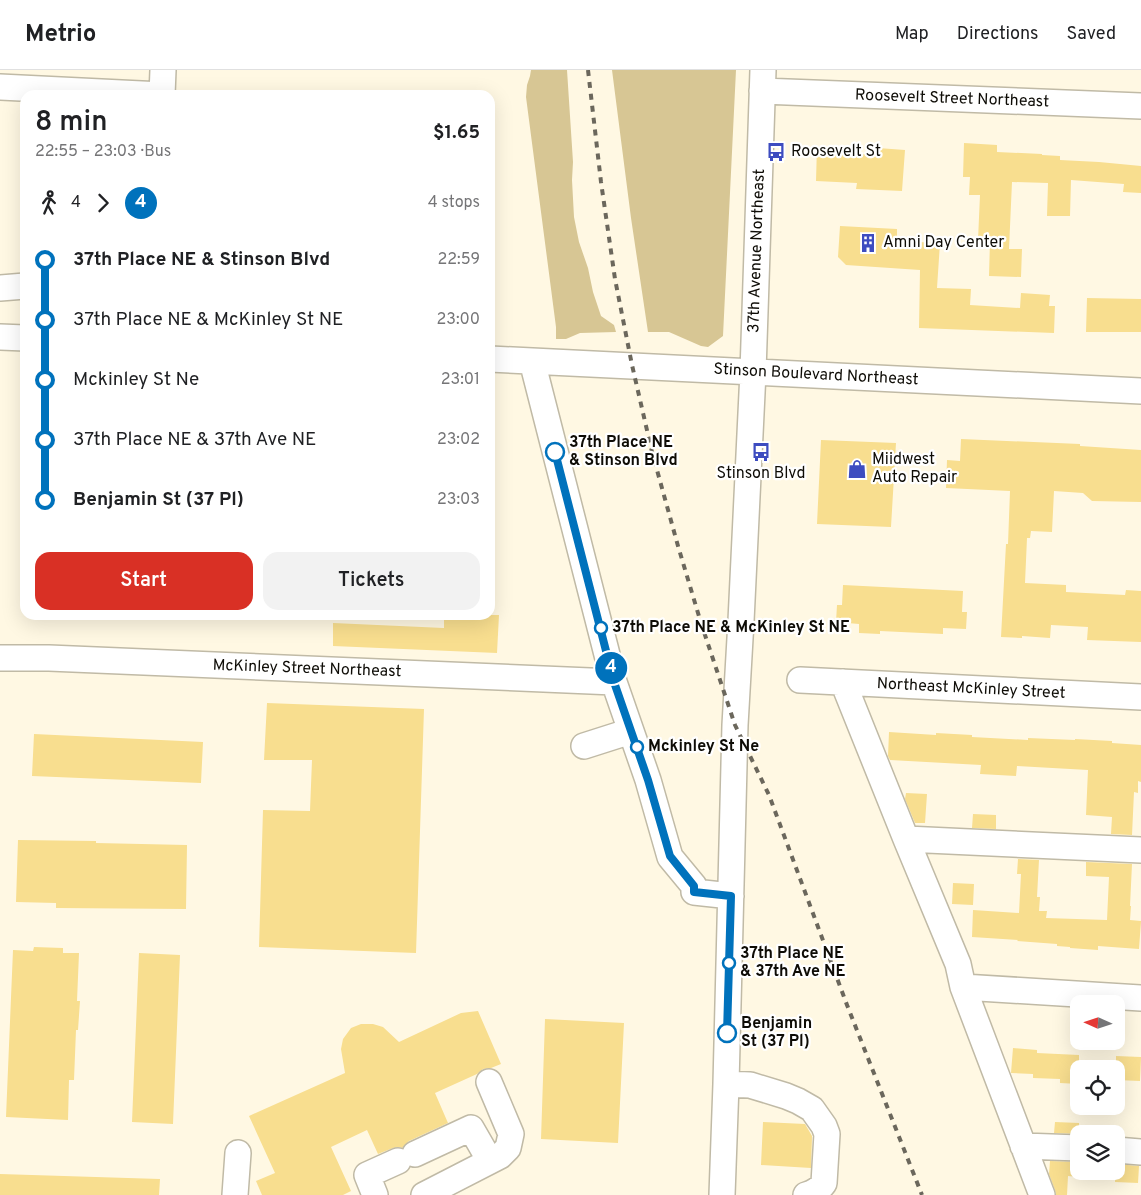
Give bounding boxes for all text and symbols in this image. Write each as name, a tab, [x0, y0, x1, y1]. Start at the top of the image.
text: Metrio	[25, 20, 96, 50]
text: Map	[895, 23, 929, 46]
text: Directions	[957, 23, 1039, 46]
text: Saved	[1067, 23, 1116, 46]
street label: Roosevelt Street Northeast	[855, 86, 1049, 112]
text: 8 min	[35, 105, 108, 141]
text: $1.65	[433, 121, 480, 145]
bus stop icon: Roosevelt St	[765, 141, 787, 163]
text: 22:55 – 23:03 · Bus	[35, 142, 171, 162]
place label: Roosevelt St	[791, 142, 881, 162]
street label: 37th Avenue Northeast	[744, 168, 770, 334]
icon: walk	[35, 189, 63, 217]
icon: forward	[89, 189, 117, 217]
text: 4	[135, 191, 147, 214]
text: 4	[71, 193, 81, 213]
text: 4 stops	[428, 193, 480, 213]
building icon: Amni Day Center	[857, 232, 879, 254]
place label: Amni Day Center	[883, 233, 1005, 253]
text: 37th Place NE & Stinson Blvd	[73, 248, 330, 272]
text: 22:59	[437, 250, 480, 270]
text: 37th Place NE & McKinley St NE	[73, 308, 344, 332]
text: 23:00	[437, 310, 480, 330]
street label: Stinson Boulevard Northeast	[713, 360, 919, 390]
text: Mckinley St Ne	[73, 368, 199, 392]
text: 23:01	[441, 370, 480, 390]
text: 37th Place NE & 37th Ave NE	[73, 428, 317, 452]
text: 23:02	[437, 430, 480, 450]
place label: 37th Place NE & Stinson Blvd	[569, 433, 678, 471]
bus stop icon: Stinson Blvd	[750, 441, 772, 463]
marker: 37th Place NE & Stinson Blvd	[545, 442, 565, 462]
place label: Miidwest Auto Repair	[872, 450, 957, 488]
shop icon: Miidwest Auto Repair	[846, 458, 868, 480]
place label: Stinson Blvd	[717, 464, 805, 484]
text: Benjamin St (37 Pl)	[73, 488, 244, 512]
text: 23:03	[437, 490, 480, 510]
button: Start	[35, 552, 253, 610]
button: Tickets	[263, 552, 480, 610]
place label: 37th Place NE & McKinley St NE	[612, 618, 850, 638]
marker: 37th Place NE & McKinley St NE	[594, 621, 608, 635]
line badge: 4	[595, 652, 627, 684]
street label: McKinley Street Northeast	[212, 656, 402, 682]
text: 4	[605, 656, 617, 679]
street label: Northeast McKinley Street	[876, 674, 1066, 704]
place label: Mckinley St Ne	[648, 737, 759, 757]
marker: Mckinley St Ne	[630, 740, 644, 754]
place label: 37th Place NE & 37th Ave NE	[740, 944, 845, 982]
marker: 37th Place NE & 37th Ave NE	[722, 956, 736, 970]
north arrow	[1070, 995, 1125, 1050]
map controls	[1070, 995, 1125, 1180]
place label: Benjamin St (37 Pl)	[741, 1014, 812, 1052]
marker: Benjamin St (37 Pl)	[717, 1023, 737, 1043]
button: locate	[1070, 1060, 1125, 1115]
button: layers	[1070, 1125, 1125, 1180]

